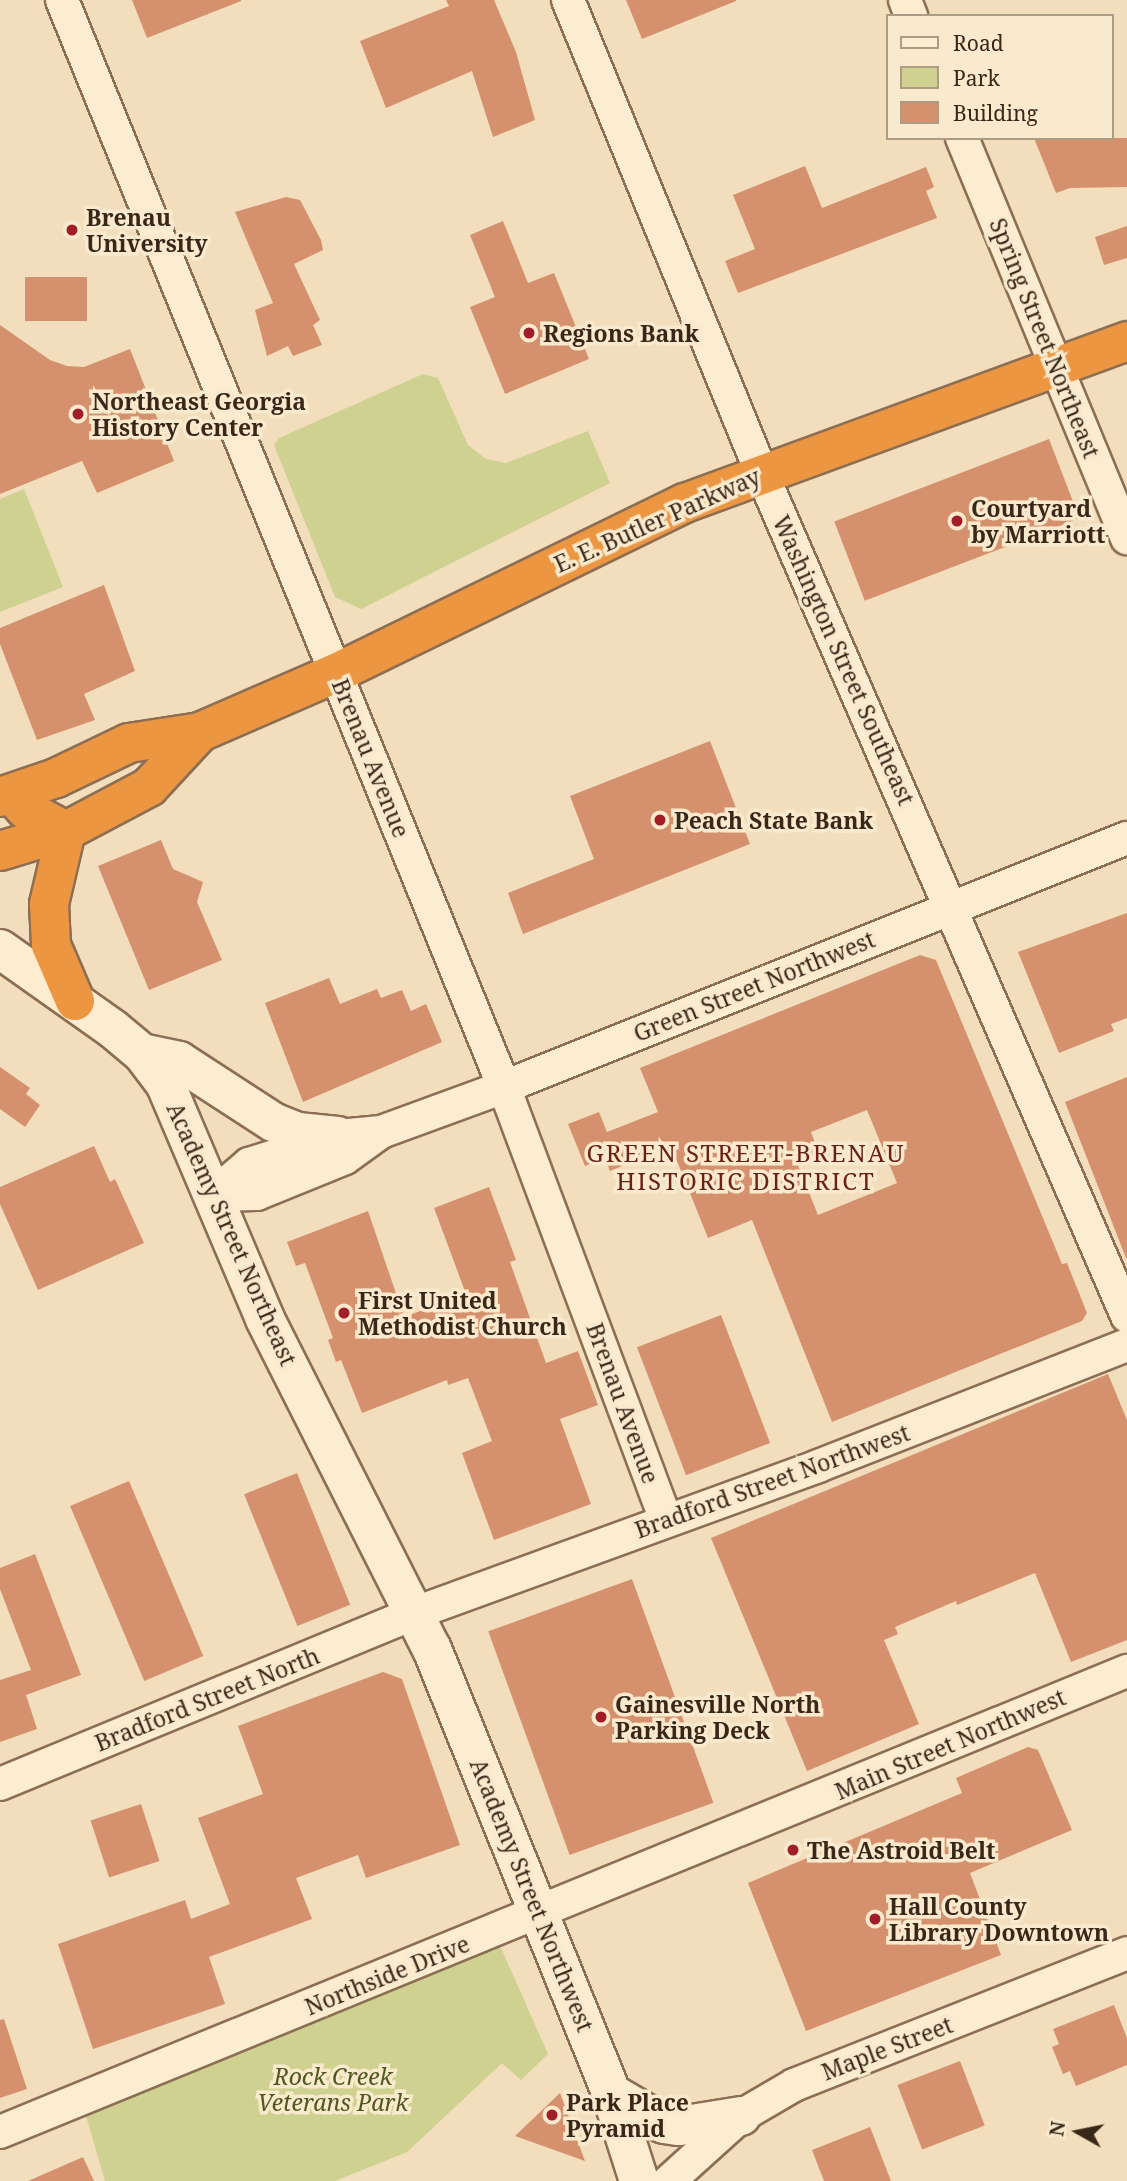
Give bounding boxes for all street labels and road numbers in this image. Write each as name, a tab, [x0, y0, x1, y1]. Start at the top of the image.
street label: Spring Street Northeast	[984, 214, 1106, 462]
street label: E. E. Butler Parkway	[550, 462, 764, 578]
street label: Washington Street Southeast	[768, 511, 920, 809]
street label: Brenau Avenue	[327, 675, 415, 841]
street label: Green Street Northwest	[629, 925, 879, 1047]
street label: Academy Street Northeast	[161, 1098, 303, 1370]
street label: Brenau Avenue	[581, 1319, 665, 1487]
street label: Bradford Street Northwest	[631, 1418, 913, 1544]
street label: Bradford Street North	[91, 1641, 323, 1757]
street label: Main Street Northwest	[831, 1683, 1069, 1805]
street label: Academy Street Northwest	[465, 1755, 599, 2035]
street label: Northside Drive	[301, 1929, 473, 2021]
street label: Maple Street	[818, 2010, 956, 2086]

